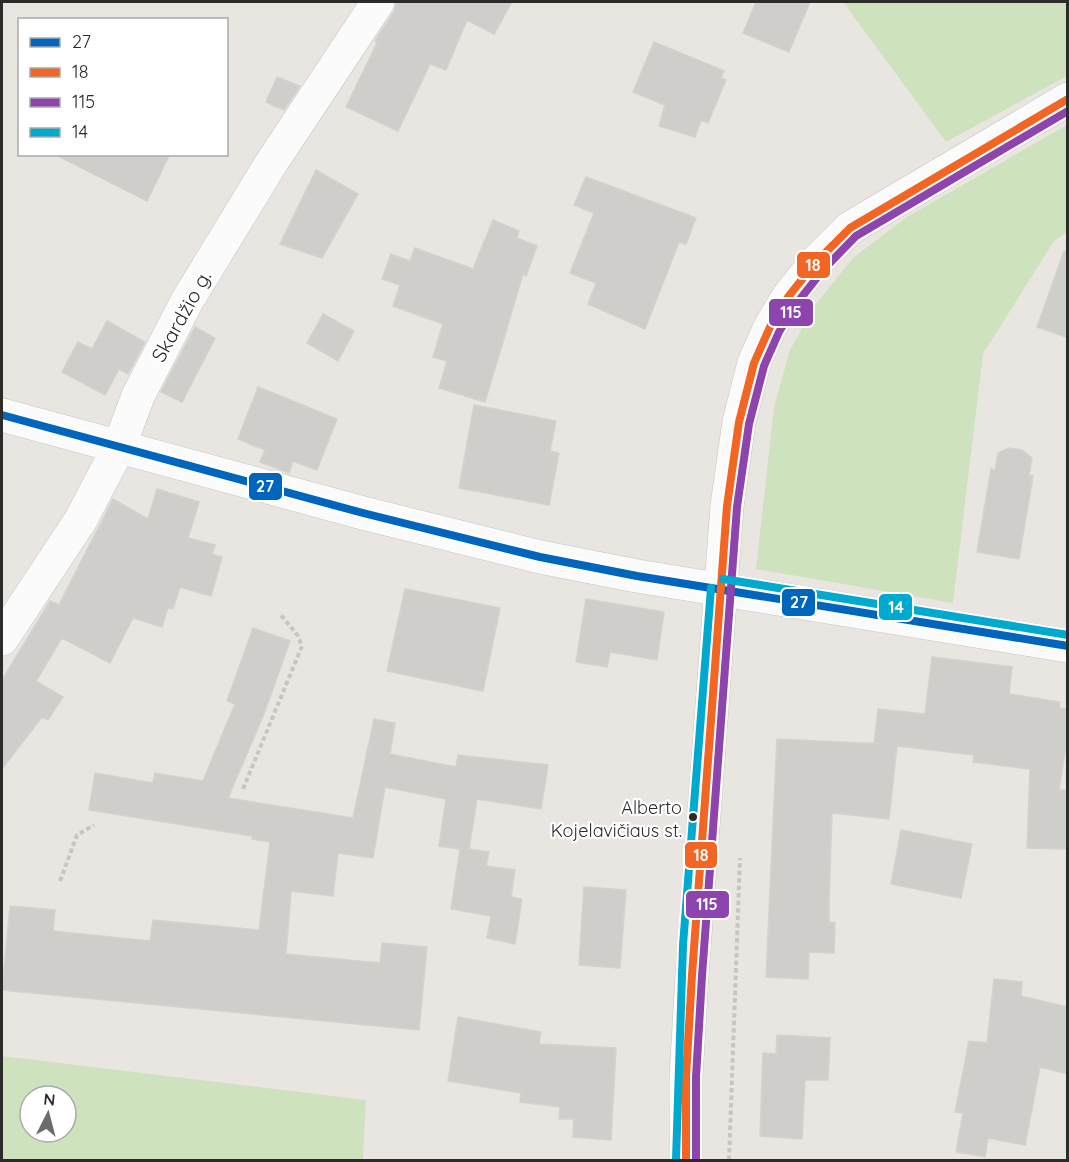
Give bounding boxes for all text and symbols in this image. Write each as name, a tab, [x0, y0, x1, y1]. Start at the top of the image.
legend	[18, 18, 228, 156]
text: 27	[72, 30, 91, 53]
text: 18	[72, 60, 88, 83]
text: 115	[72, 90, 95, 113]
text: 14	[72, 120, 88, 143]
line badge: 18	[796, 251, 831, 279]
text: 18	[806, 255, 821, 275]
street label: Skardžio g.	[146, 266, 216, 366]
line badge: 115	[768, 298, 814, 327]
text: 115	[780, 302, 802, 322]
line badge: 27	[248, 472, 283, 501]
text: 27	[256, 476, 274, 496]
line badge: 27	[781, 588, 816, 617]
text: 27	[790, 592, 808, 612]
line badge: 14	[878, 593, 913, 621]
text: 14	[888, 597, 904, 617]
place label: Alberto Kojelavičiaus st.	[551, 796, 682, 842]
marker: Alberto Kojelavičiaus st.	[687, 811, 699, 823]
line badge: 18	[684, 841, 718, 869]
text: 18	[694, 845, 709, 865]
line badge: 115	[685, 890, 730, 919]
text: 115	[696, 894, 718, 914]
north arrow	[18, 1084, 78, 1144]
text: N	[43, 1089, 56, 1110]

